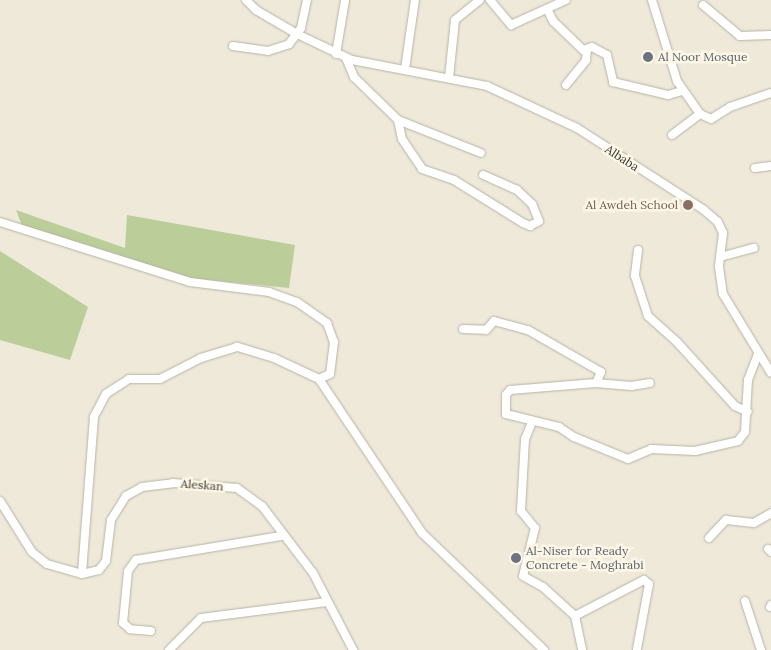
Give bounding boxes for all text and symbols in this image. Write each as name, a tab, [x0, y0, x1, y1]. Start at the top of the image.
place label: Al Noor Mosque	[658, 50, 747, 64]
marker: Al Noor Mosque	[642, 51, 654, 63]
street label: Albaba	[603, 142, 641, 174]
place label: Al Awdeh School	[586, 198, 678, 212]
marker: Al Awdeh School	[682, 199, 694, 211]
street label: Aleskan	[180, 476, 224, 494]
place label: Al-Niser for Ready Concrete - Moghrabi	[526, 544, 644, 572]
marker: Al-Niser for Ready Concrete - Moghrabi	[510, 552, 522, 564]

